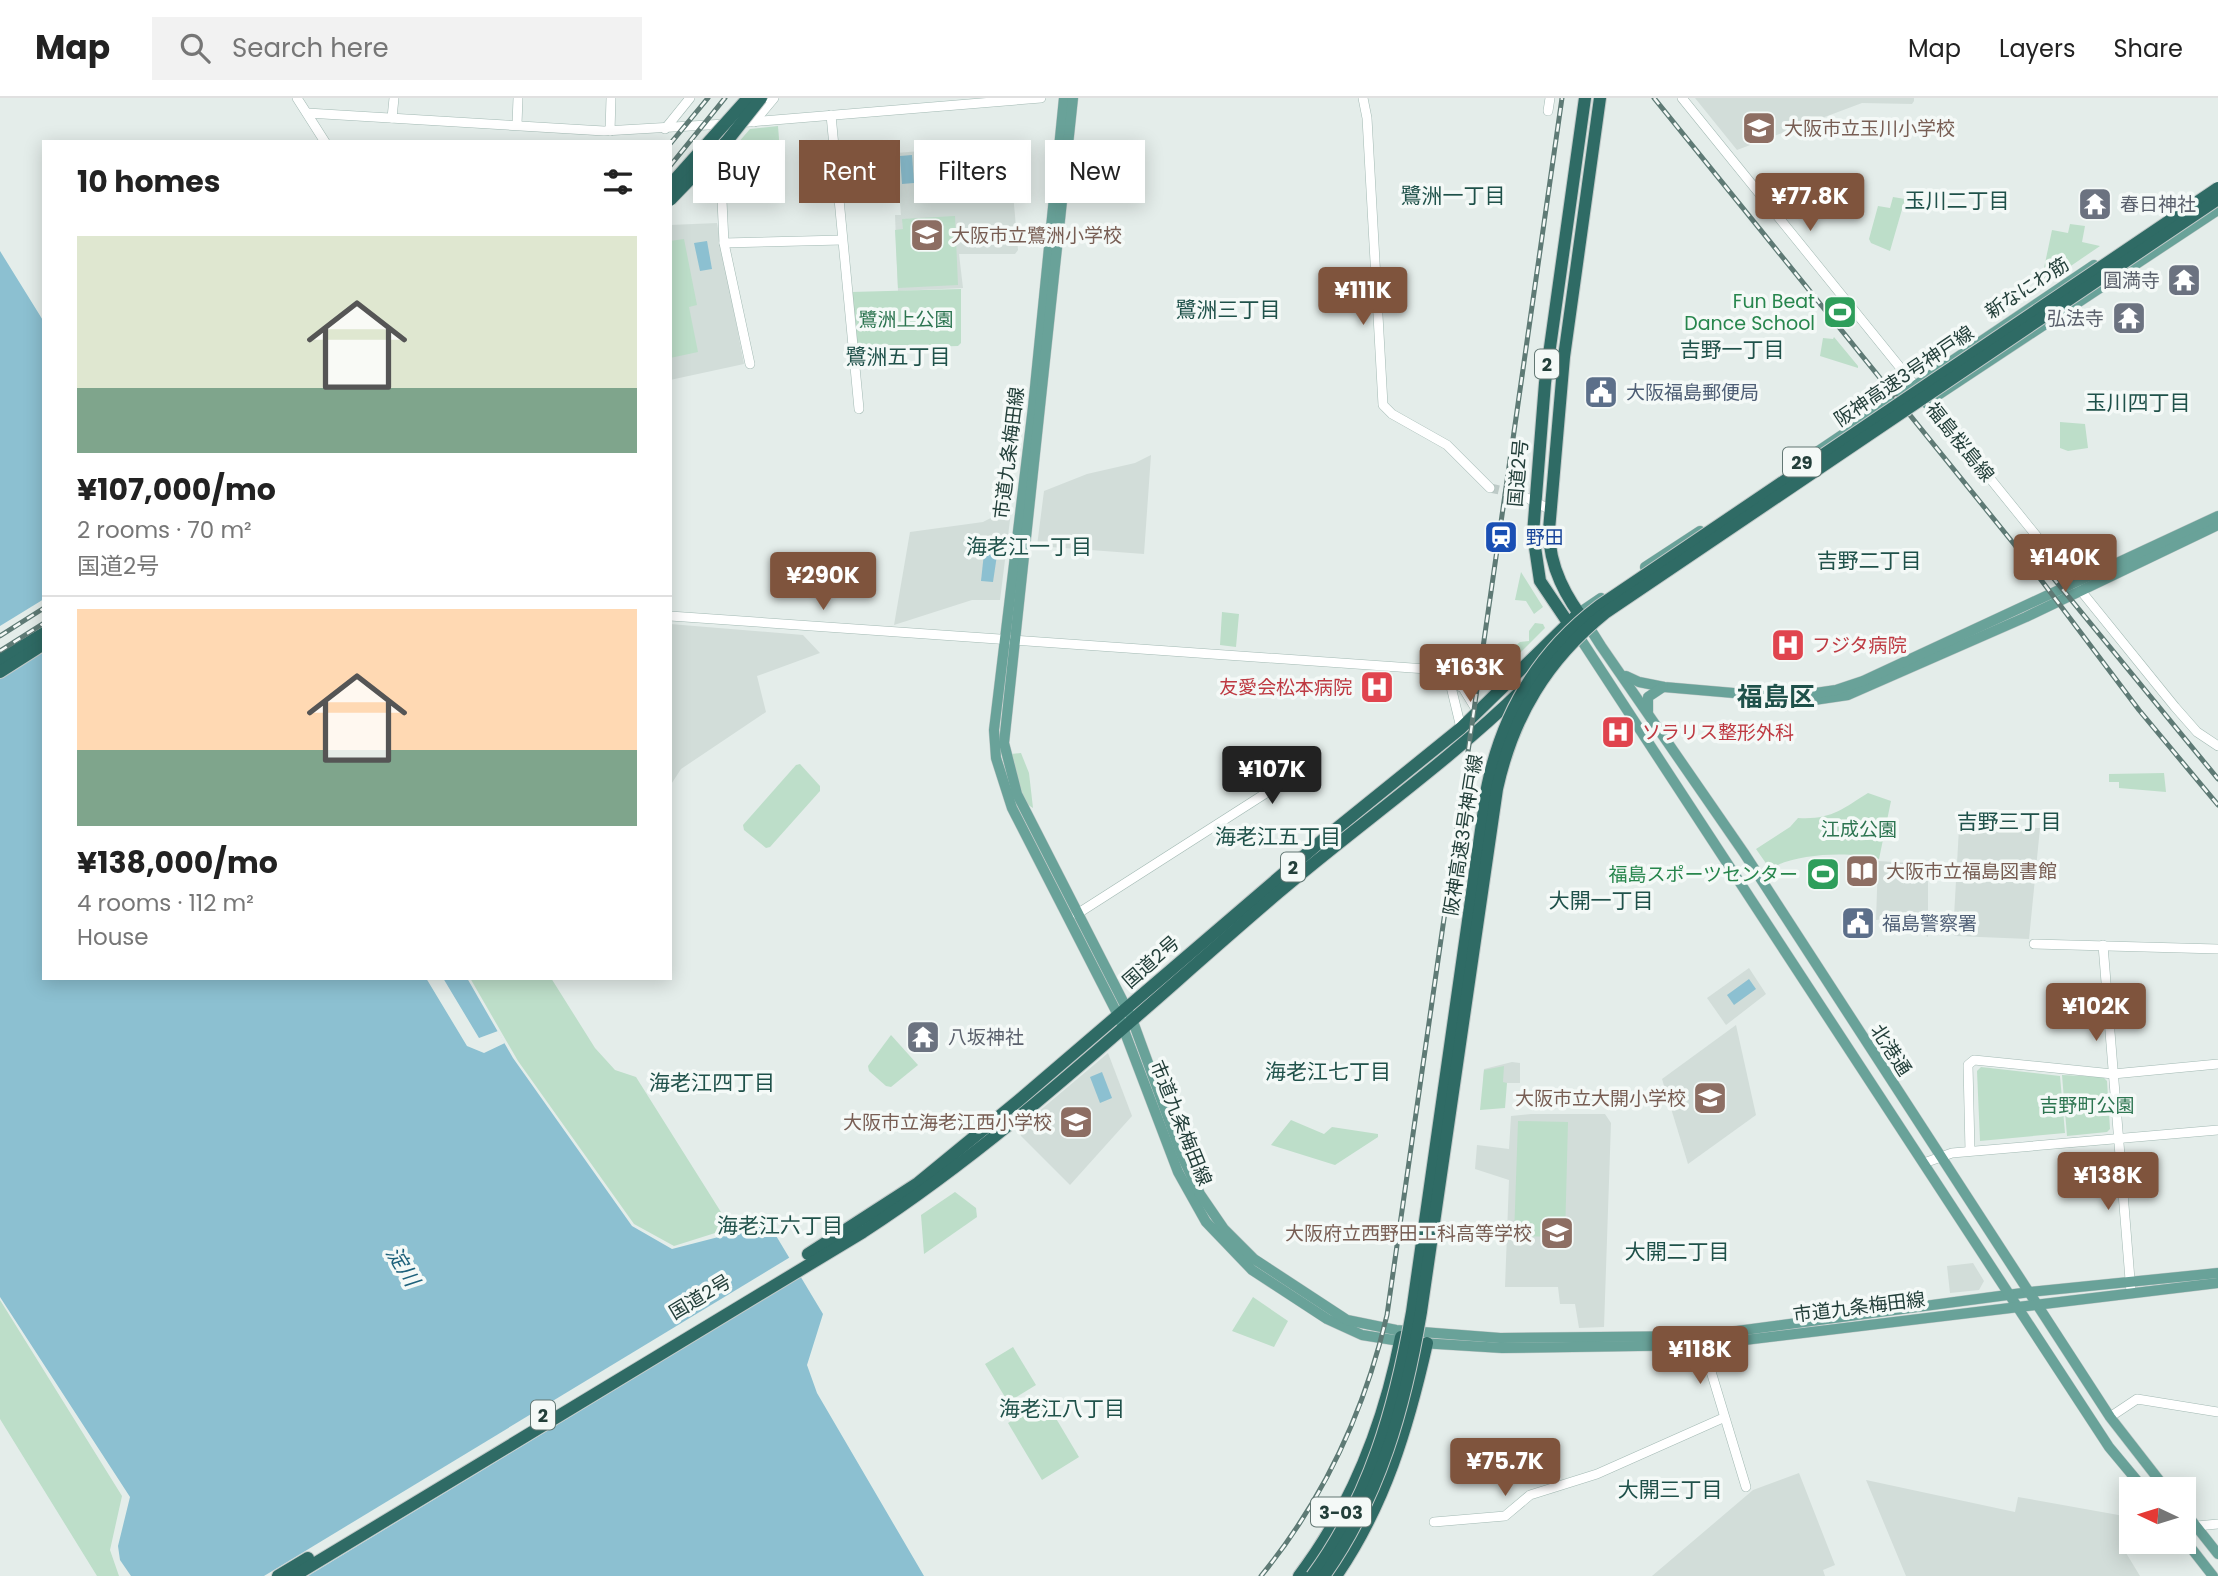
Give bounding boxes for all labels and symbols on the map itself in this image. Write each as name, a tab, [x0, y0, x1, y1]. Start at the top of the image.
school or university icon: 大阪市立玉川小学校	[1740, 109, 1778, 147]
place label: 大阪市立玉川小学校	[1784, 115, 1955, 142]
pin: ¥77.8K	[1753, 174, 1867, 233]
district label: 鷺洲一丁目	[1401, 181, 1506, 210]
temple icon: 春日神社	[2076, 185, 2114, 223]
district label: 玉川二丁目	[1905, 186, 2010, 215]
place label: 春日神社	[2120, 191, 2196, 218]
school or university icon: 大阪市立鷺洲小学校	[908, 216, 946, 254]
place label: 大阪市立鷺洲小学校	[951, 222, 1122, 249]
street label: 新なにわ筋	[1980, 251, 2074, 325]
temple icon: 圓満寺	[2165, 261, 2203, 299]
place label: 圓満寺	[2103, 267, 2160, 294]
pin: ¥111K	[1314, 268, 1412, 327]
place label: Fun Beat Dance School	[1684, 288, 1815, 337]
sports icon: Fun Beat Dance School	[1821, 293, 1859, 331]
district label: 鷺洲三丁目	[1176, 295, 1281, 324]
temple icon: 弘法寺	[2110, 299, 2148, 337]
place label: 弘法寺	[2047, 305, 2104, 332]
park label: 鷺洲上公園	[858, 306, 954, 333]
street label: 阪神高速3号神戸線	[1829, 319, 1979, 433]
district label: 吉野一丁目	[1680, 335, 1785, 364]
district label: 鷺洲五丁目	[846, 342, 951, 371]
road number: 2	[1535, 350, 1559, 378]
public building icon: 大阪福島郵便局	[1582, 373, 1620, 411]
place label: 大阪福島郵便局	[1626, 379, 1759, 406]
street label: 市道九条梅田線	[987, 385, 1031, 521]
district label: 玉川四丁目	[2086, 388, 2191, 417]
street label: 福島桜島線	[1920, 397, 2000, 487]
street label: 国道2号	[1502, 438, 1534, 508]
road number: 29	[1783, 448, 1821, 476]
station icon: 野田	[1482, 518, 1520, 556]
place label: 野田	[1526, 524, 1564, 551]
district label: 海老江一丁目	[966, 532, 1092, 561]
pin: ¥140K	[2016, 534, 2114, 594]
district label: 吉野二丁目	[1817, 546, 1922, 575]
pin: ¥290K	[774, 552, 872, 612]
hospital icon: フジタ病院	[1769, 626, 1807, 664]
place label: フジタ病院	[1812, 632, 1907, 659]
pin: ¥163K	[1421, 644, 1519, 704]
hospital icon: 友愛会松本病院	[1358, 668, 1396, 706]
place label: 友愛会松本病院	[1219, 674, 1352, 701]
district label: 福島区	[1737, 679, 1815, 715]
hospital icon: ソラリス整形外科	[1599, 713, 1637, 751]
place label: ソラリス整形外科	[1642, 719, 1794, 746]
pin: ¥107K	[1223, 746, 1321, 806]
street label: 阪神高速3号神戸線	[1437, 752, 1489, 918]
district label: 吉野三丁目	[1957, 807, 2062, 836]
park label: 江成公園	[1821, 816, 1897, 843]
district label: 海老江五丁目	[1215, 822, 1341, 851]
road number: 2	[1281, 852, 1305, 882]
library icon: 大阪市立福島図書館	[1843, 852, 1881, 890]
sports icon: 福島スポーツセンター	[1804, 855, 1842, 893]
place label: 大阪市立福島図書館	[1886, 858, 2057, 885]
place label: 福島スポーツセンター	[1608, 861, 1798, 888]
district label: 大開一丁目	[1549, 886, 1654, 915]
public building icon: 福島警察署	[1839, 904, 1877, 942]
place label: 福島警察署	[1882, 910, 1977, 937]
street label: 国道2号	[1117, 930, 1185, 994]
pin: ¥102K	[2047, 984, 2145, 1043]
temple icon: 八坂神社	[904, 1018, 942, 1056]
street label: 北港通	[1864, 1019, 1918, 1081]
place label: 八坂神社	[948, 1024, 1024, 1051]
street label: 市道九条梅田線	[1144, 1056, 1218, 1190]
district label: 海老江七丁目	[1265, 1057, 1391, 1086]
district label: 海老江四丁目	[649, 1068, 775, 1097]
school or university icon: 大阪市立大開小学校	[1691, 1079, 1729, 1117]
place label: 大阪市立大開小学校	[1515, 1085, 1686, 1112]
park label: 吉野町公園	[2039, 1092, 2135, 1119]
school or university icon: 大阪市立海老江西小学校	[1057, 1103, 1095, 1141]
place label: 大阪市立海老江西小学校	[843, 1109, 1052, 1136]
pin: ¥138K	[2059, 1152, 2157, 1212]
district label: 海老江六丁目	[717, 1211, 843, 1240]
school or university icon: 大阪府立西野田工科高等学校	[1538, 1214, 1576, 1252]
place label: 大阪府立西野田工科高等学校	[1285, 1220, 1532, 1247]
district label: 大開二丁目	[1625, 1237, 1730, 1266]
water label: 淀川	[380, 1241, 427, 1293]
street label: 国道2号	[664, 1268, 736, 1326]
street label: 市道九条梅田線	[1791, 1285, 1927, 1329]
pin: ¥118K	[1651, 1326, 1749, 1386]
district label: 海老江八丁目	[999, 1394, 1125, 1423]
road number: 2	[531, 1400, 555, 1430]
pin: ¥75.7K	[1448, 1438, 1562, 1498]
district label: 大開三丁目	[1618, 1475, 1723, 1504]
north arrow	[2119, 1477, 2196, 1554]
road number: 3-03	[1311, 1498, 1371, 1526]

